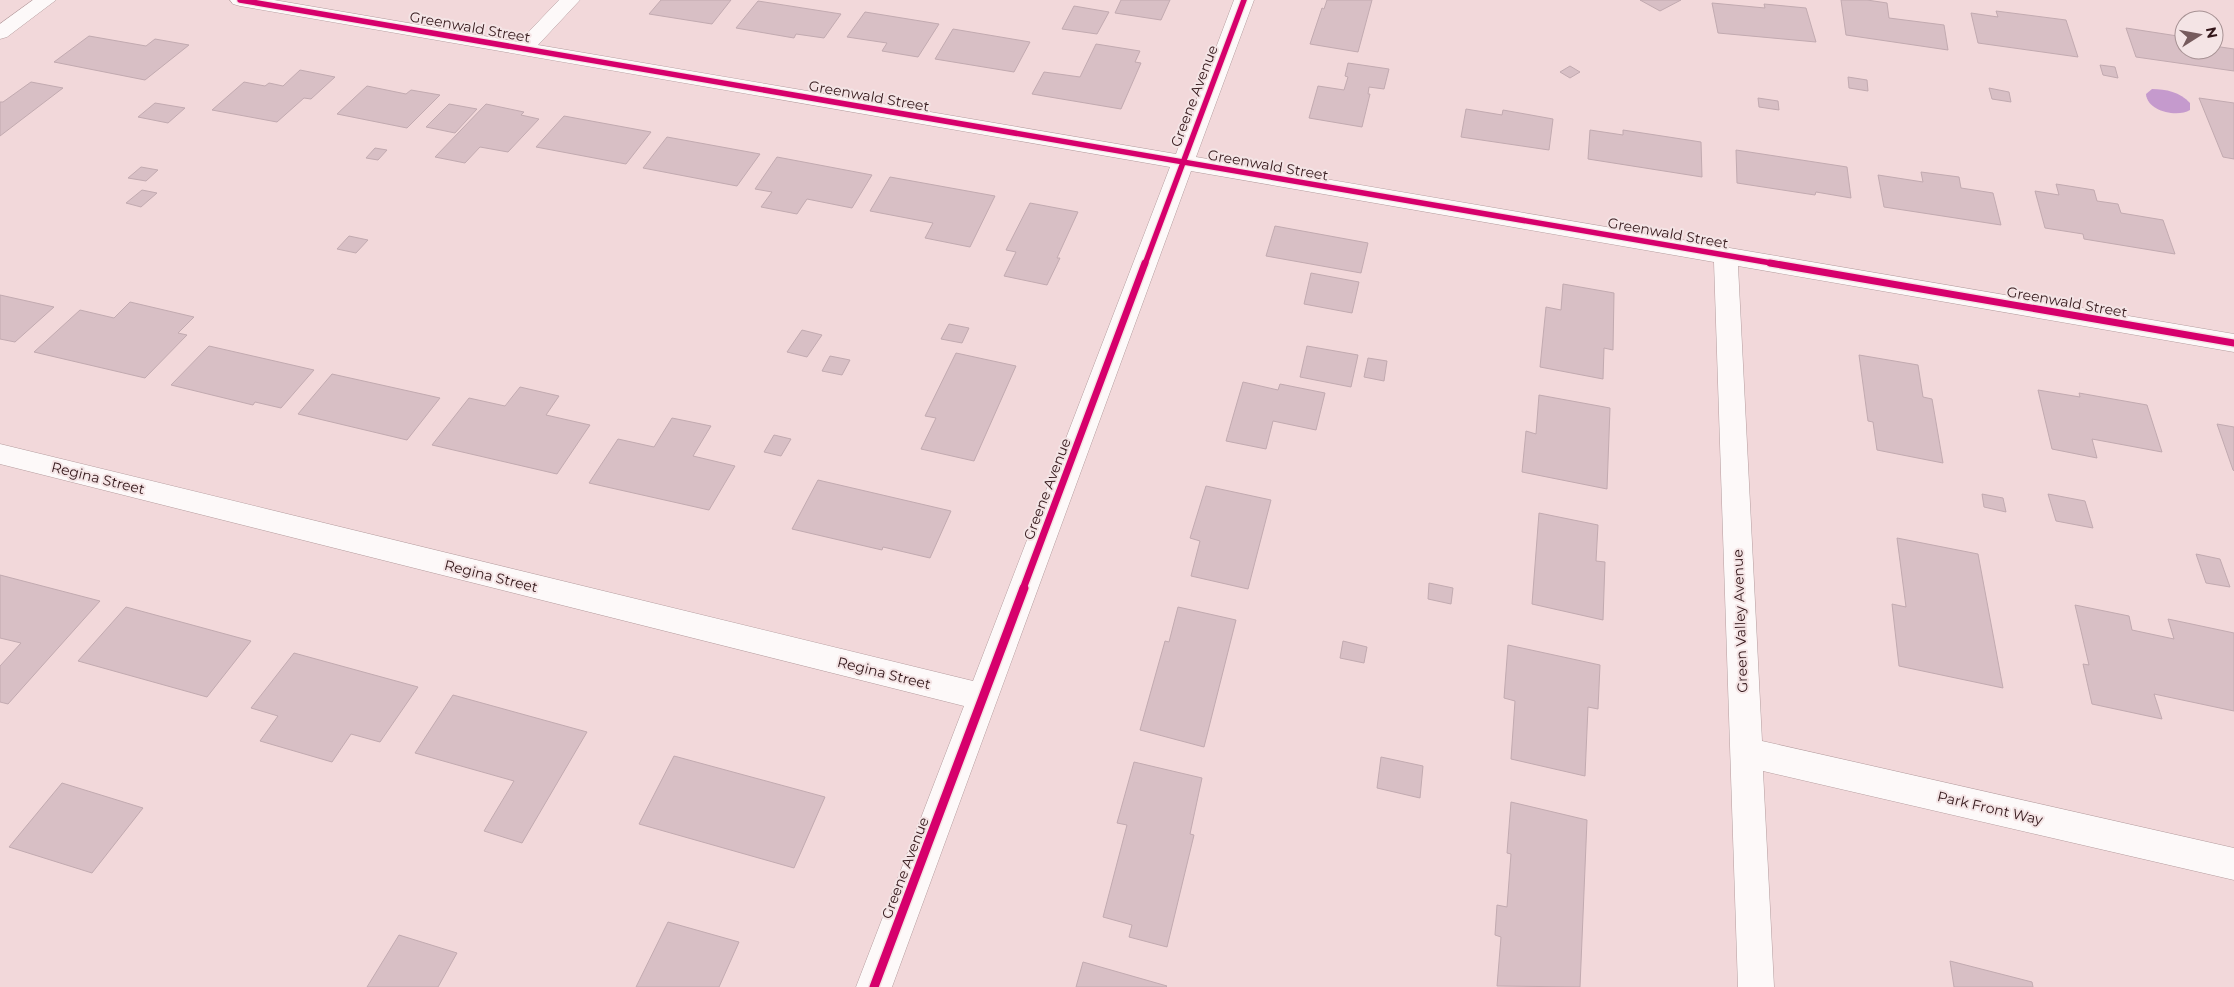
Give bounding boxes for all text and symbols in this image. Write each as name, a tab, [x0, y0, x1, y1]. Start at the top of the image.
street label: Greenwald Street	[408, 8, 532, 47]
north arrow	[2174, 10, 2224, 60]
text: N	[2202, 25, 2222, 40]
street label: Greene Avenue	[1166, 43, 1222, 149]
street label: Greenwald Street	[807, 77, 931, 116]
street label: Greenwald Street	[1206, 146, 1330, 185]
street label: Greenwald Street	[1606, 214, 1730, 253]
street label: Greenwald Street	[2005, 283, 2129, 322]
street label: Greene Avenue	[1019, 436, 1075, 542]
street label: Regina Street	[49, 458, 147, 498]
street label: Green Valley Avenue	[1729, 549, 1751, 693]
street label: Regina Street	[442, 556, 540, 596]
street label: Regina Street	[835, 653, 933, 693]
street label: Park Front Way	[1935, 787, 2045, 829]
street label: Greene Avenue	[877, 815, 933, 921]

